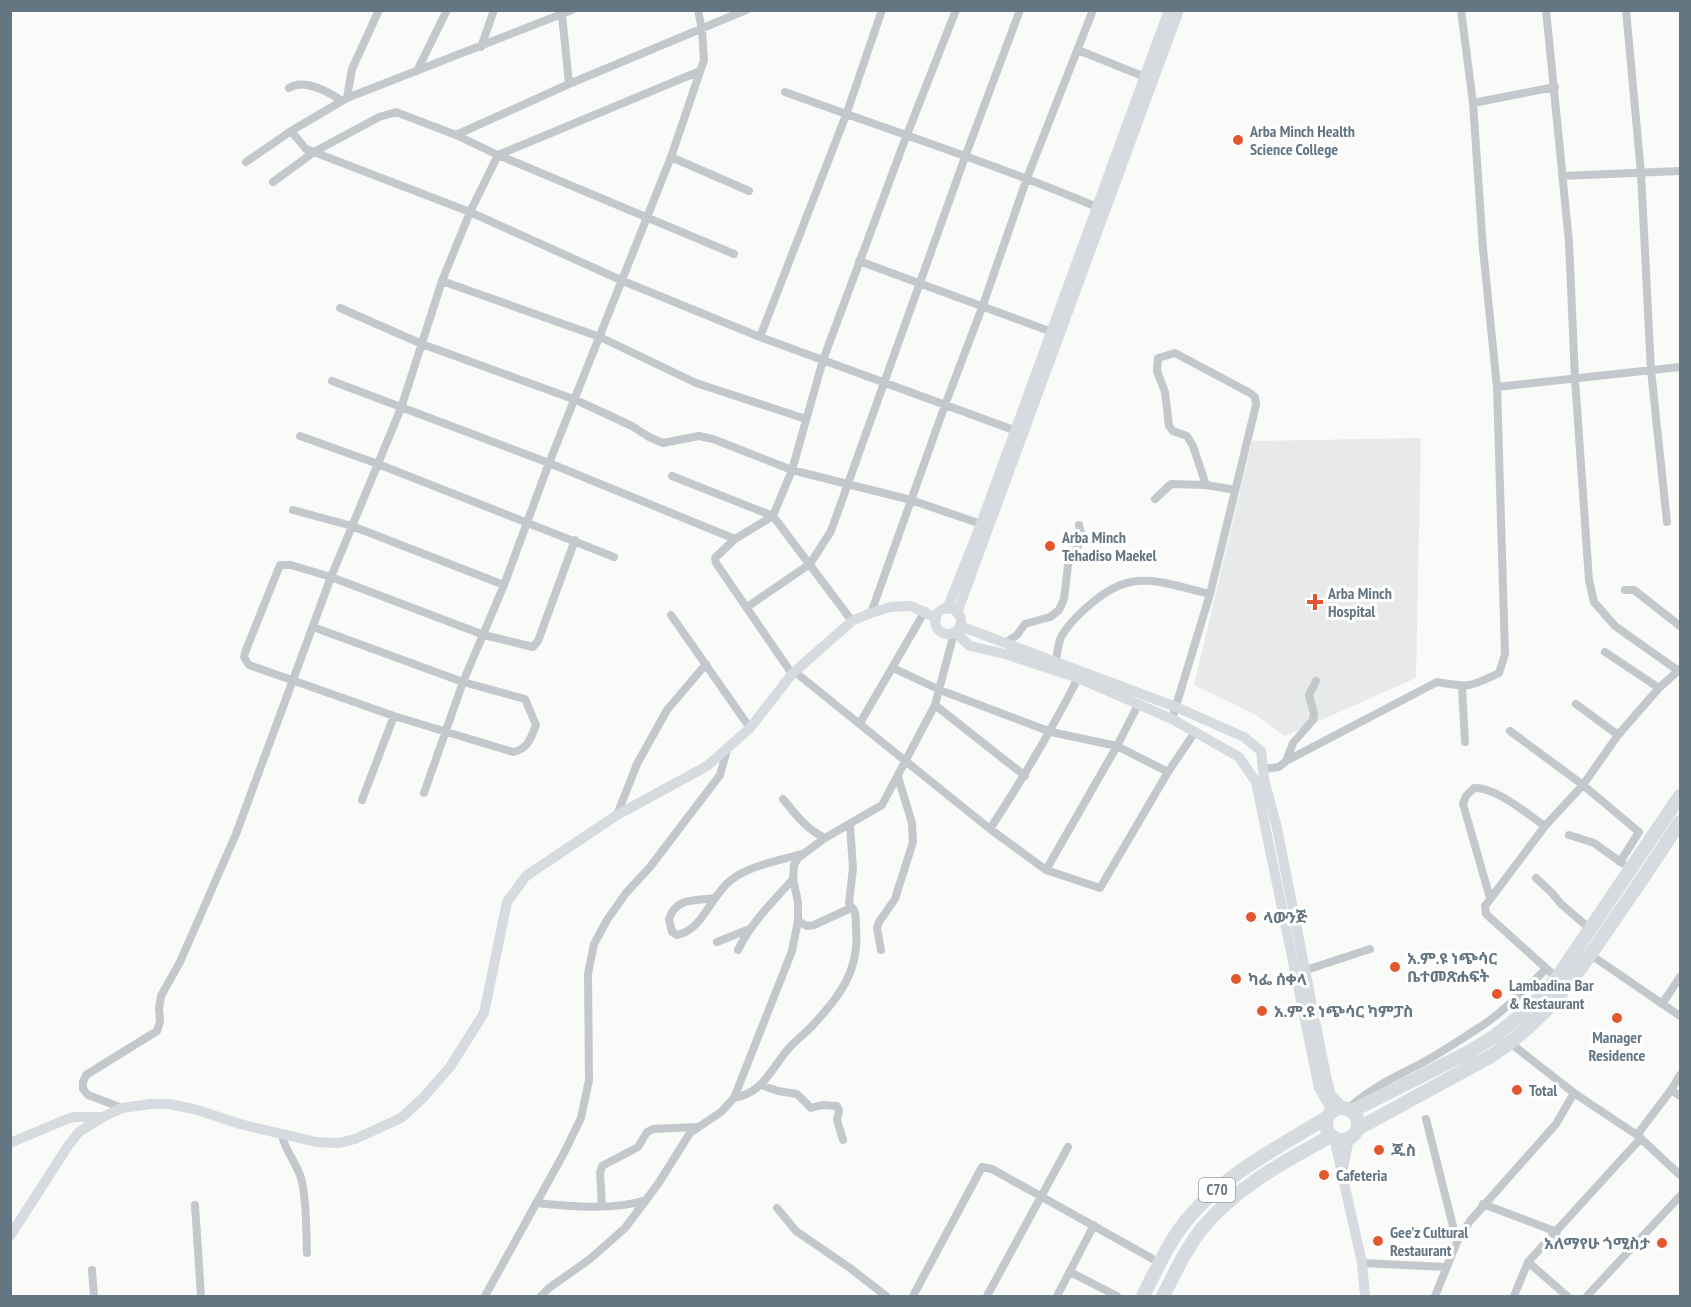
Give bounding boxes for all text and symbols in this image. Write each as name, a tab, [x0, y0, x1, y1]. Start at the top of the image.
place label: Arba Minch Health Science College	[1249, 121, 1355, 159]
marker: Arba Minch Health Science College	[1231, 133, 1245, 147]
place label: Arba Minch Tehadiso Maekel	[1061, 527, 1157, 565]
marker: Arba Minch Tehadiso Maekel	[1043, 539, 1057, 553]
place label: Arba Minch Hospital	[1327, 583, 1392, 621]
marker: Arba Minch Hospital	[1306, 593, 1324, 611]
place label: ላውንጅ	[1263, 907, 1308, 927]
marker: ላውንጅ	[1244, 910, 1258, 924]
place label: አ.ም.ዩ ነጭሳር ቤተመጽሐፍት	[1407, 948, 1497, 986]
marker: አ.ም.ዩ ነጭሳር ቤተመጽሐፍት	[1388, 960, 1402, 974]
place label: ካፌ ሰቀላ	[1248, 969, 1307, 989]
marker: ካፌ ሰቀላ	[1229, 972, 1243, 986]
place label: Lambadina Bar & Restaurant	[1509, 975, 1594, 1013]
marker: Lambadina Bar & Restaurant	[1490, 987, 1504, 1001]
place label: አ.ም.ዩ ነጭሳር ካምፓስ	[1274, 1001, 1413, 1021]
marker: አ.ም.ዩ ነጭሳር ካምፓስ	[1255, 1004, 1269, 1018]
marker: Manager Residence	[1610, 1011, 1624, 1025]
place label: Manager Residence	[1589, 1027, 1646, 1065]
place label: Total	[1529, 1080, 1557, 1100]
marker: Total	[1510, 1083, 1524, 1097]
place label: ጁስ	[1391, 1140, 1416, 1160]
marker: ጁስ	[1372, 1143, 1386, 1157]
place label: Cafeteria	[1336, 1165, 1388, 1185]
marker: Cafeteria	[1317, 1168, 1331, 1182]
road number: C70	[1199, 1178, 1235, 1202]
place label: Gee'z Cultural Restaurant	[1390, 1222, 1468, 1260]
place label: አለማየሁ ጎሚስታ	[1544, 1233, 1651, 1253]
marker: Gee'z Cultural Restaurant	[1371, 1234, 1385, 1248]
marker: አለማየሁ ጎሚስታ	[1655, 1236, 1669, 1250]

